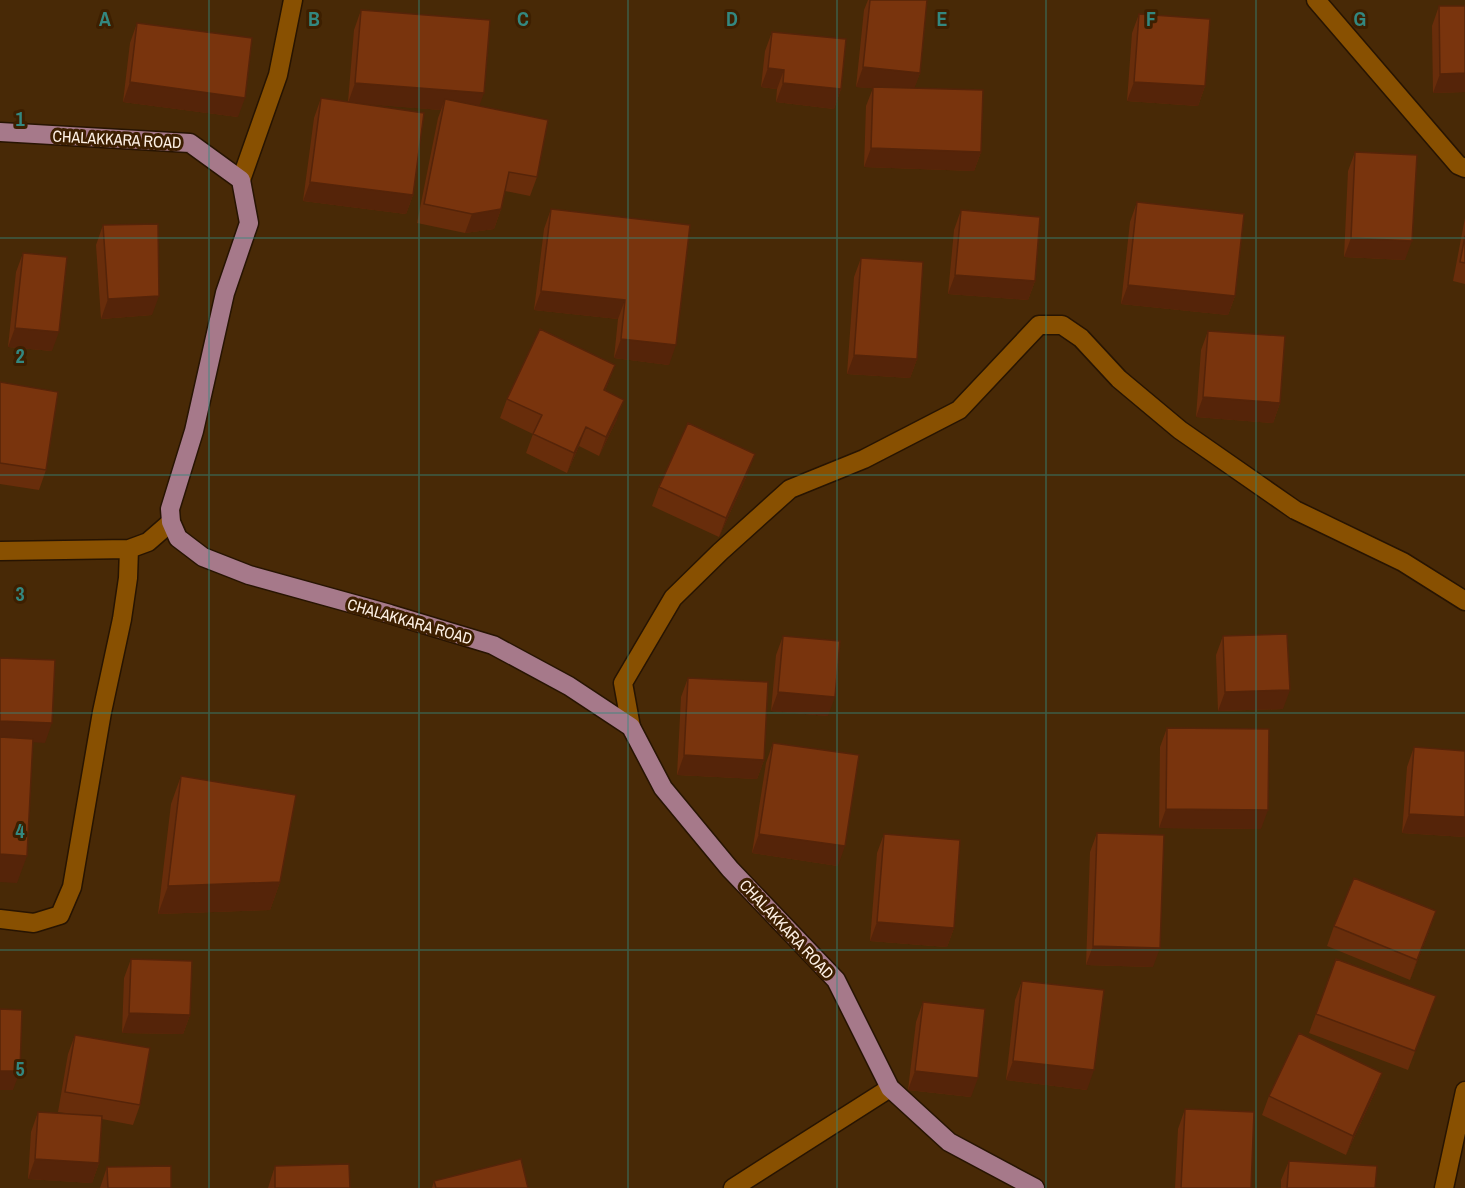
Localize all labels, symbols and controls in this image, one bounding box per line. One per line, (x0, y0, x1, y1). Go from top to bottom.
text: A (99, 5, 111, 32)
text: B (308, 5, 320, 32)
text: C (517, 5, 529, 32)
text: D (726, 5, 738, 32)
text: E (937, 5, 948, 32)
text: F (1146, 5, 1156, 32)
text: G (1354, 5, 1366, 32)
text: 1 (15, 105, 25, 132)
street label: CHALAKKARA ROAD (52, 125, 182, 153)
text: 2 (15, 342, 25, 369)
text: 3 (15, 580, 25, 607)
street label: CHALAKKARA ROAD (345, 593, 475, 649)
text: 4 (15, 817, 25, 844)
street label: CHALAKKARA ROAD (735, 874, 839, 984)
text: 5 (15, 1055, 25, 1082)

